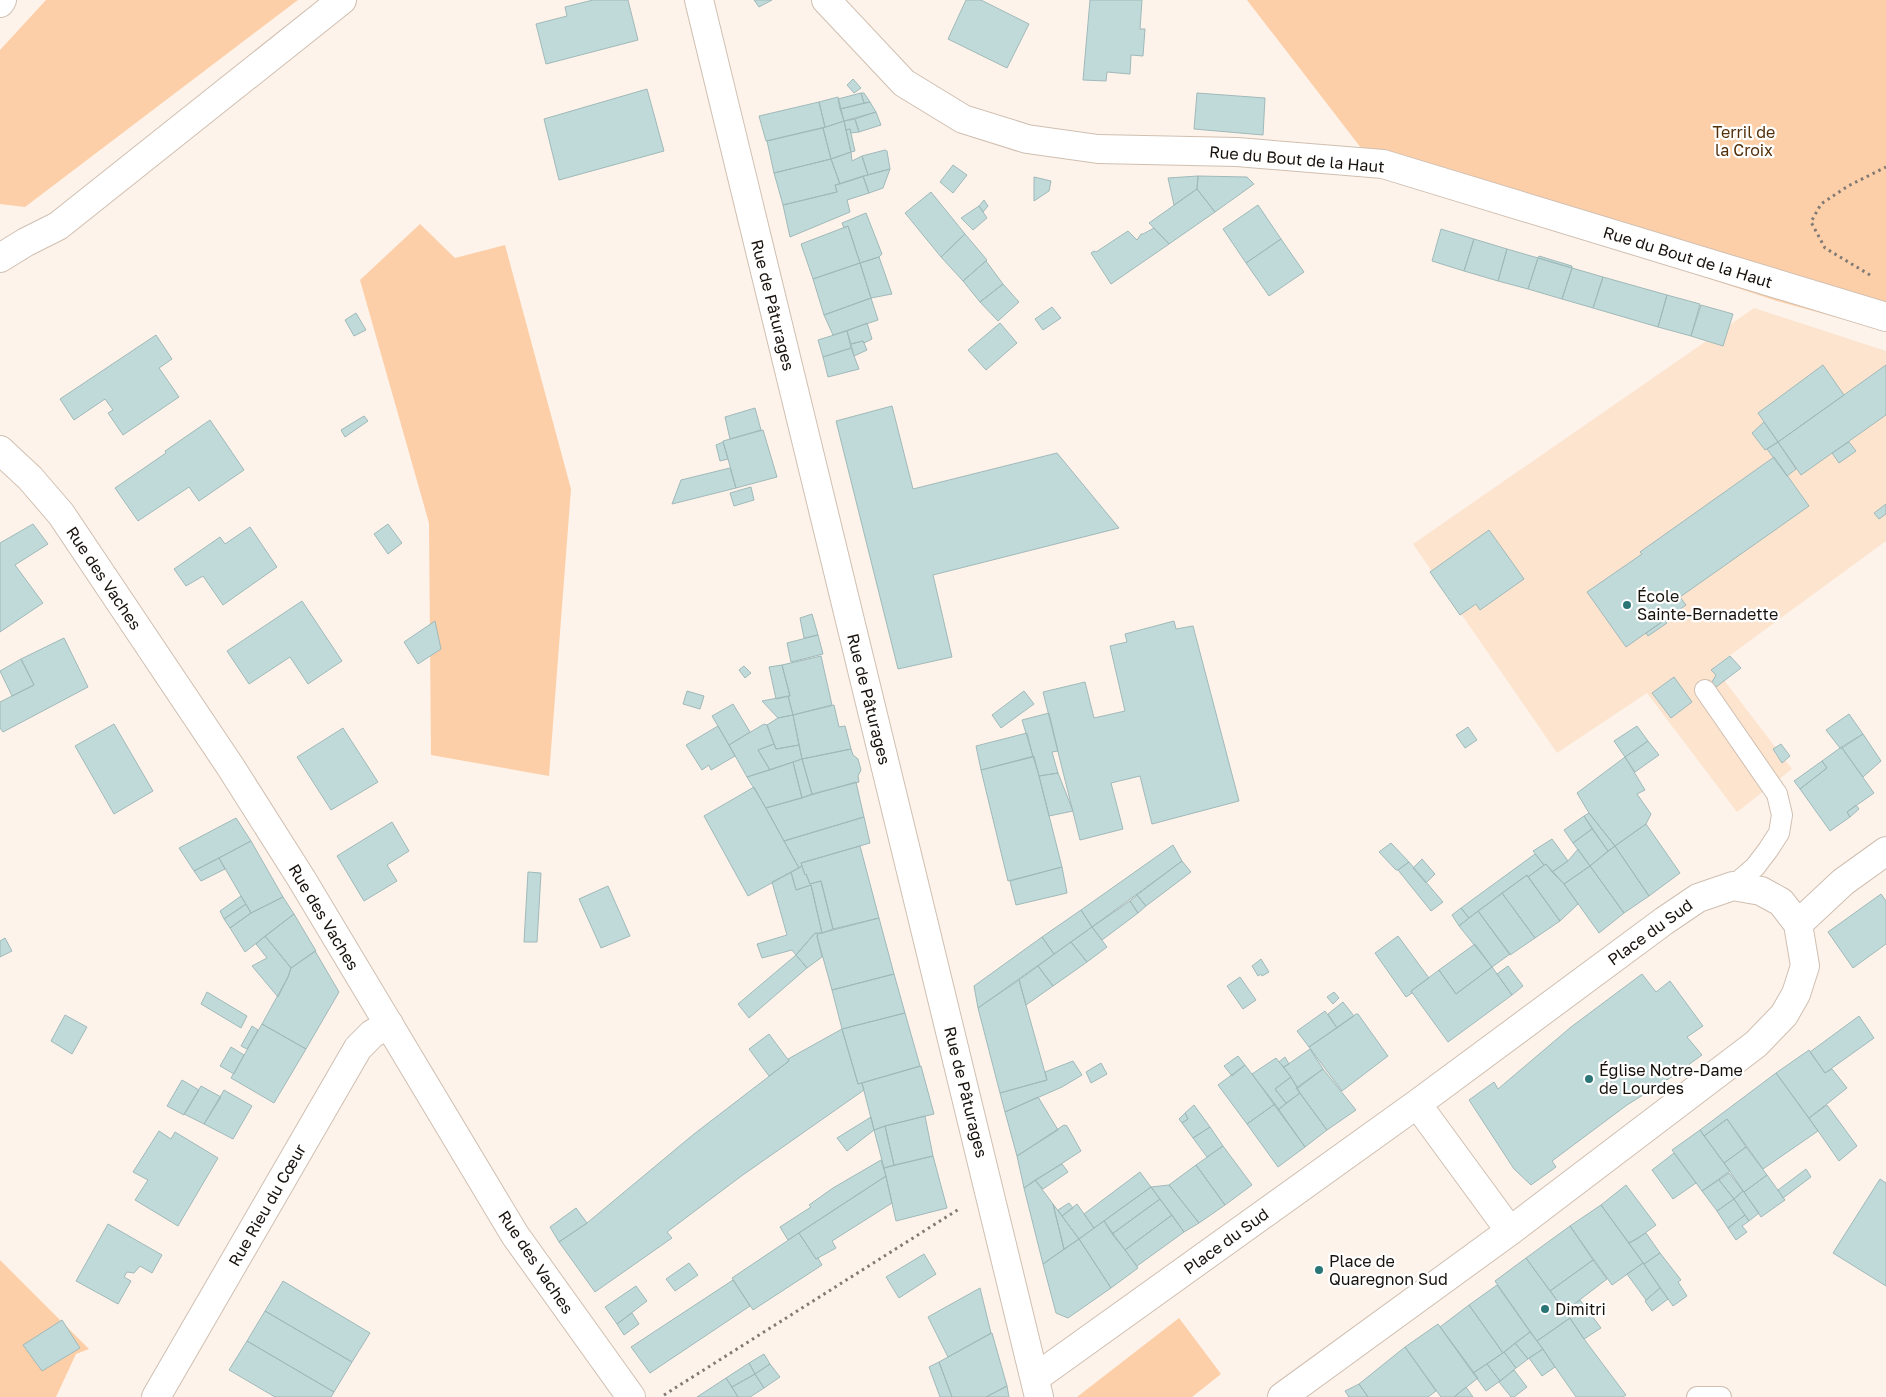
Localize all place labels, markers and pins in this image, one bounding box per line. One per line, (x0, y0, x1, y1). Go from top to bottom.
place label: École Sainte-Bernadette (1637, 586, 1778, 624)
marker: École Sainte-Bernadette (1621, 599, 1633, 611)
place label: Église Notre-Dame de Lourdes (1599, 1060, 1743, 1098)
marker: Église Notre-Dame de Lourdes (1583, 1073, 1595, 1085)
place label: Place de Quaregnon Sud (1329, 1251, 1448, 1289)
marker: Place de Quaregnon Sud (1313, 1264, 1325, 1276)
place label: Dimitri (1555, 1299, 1606, 1319)
marker: Dimitri (1539, 1303, 1551, 1315)

